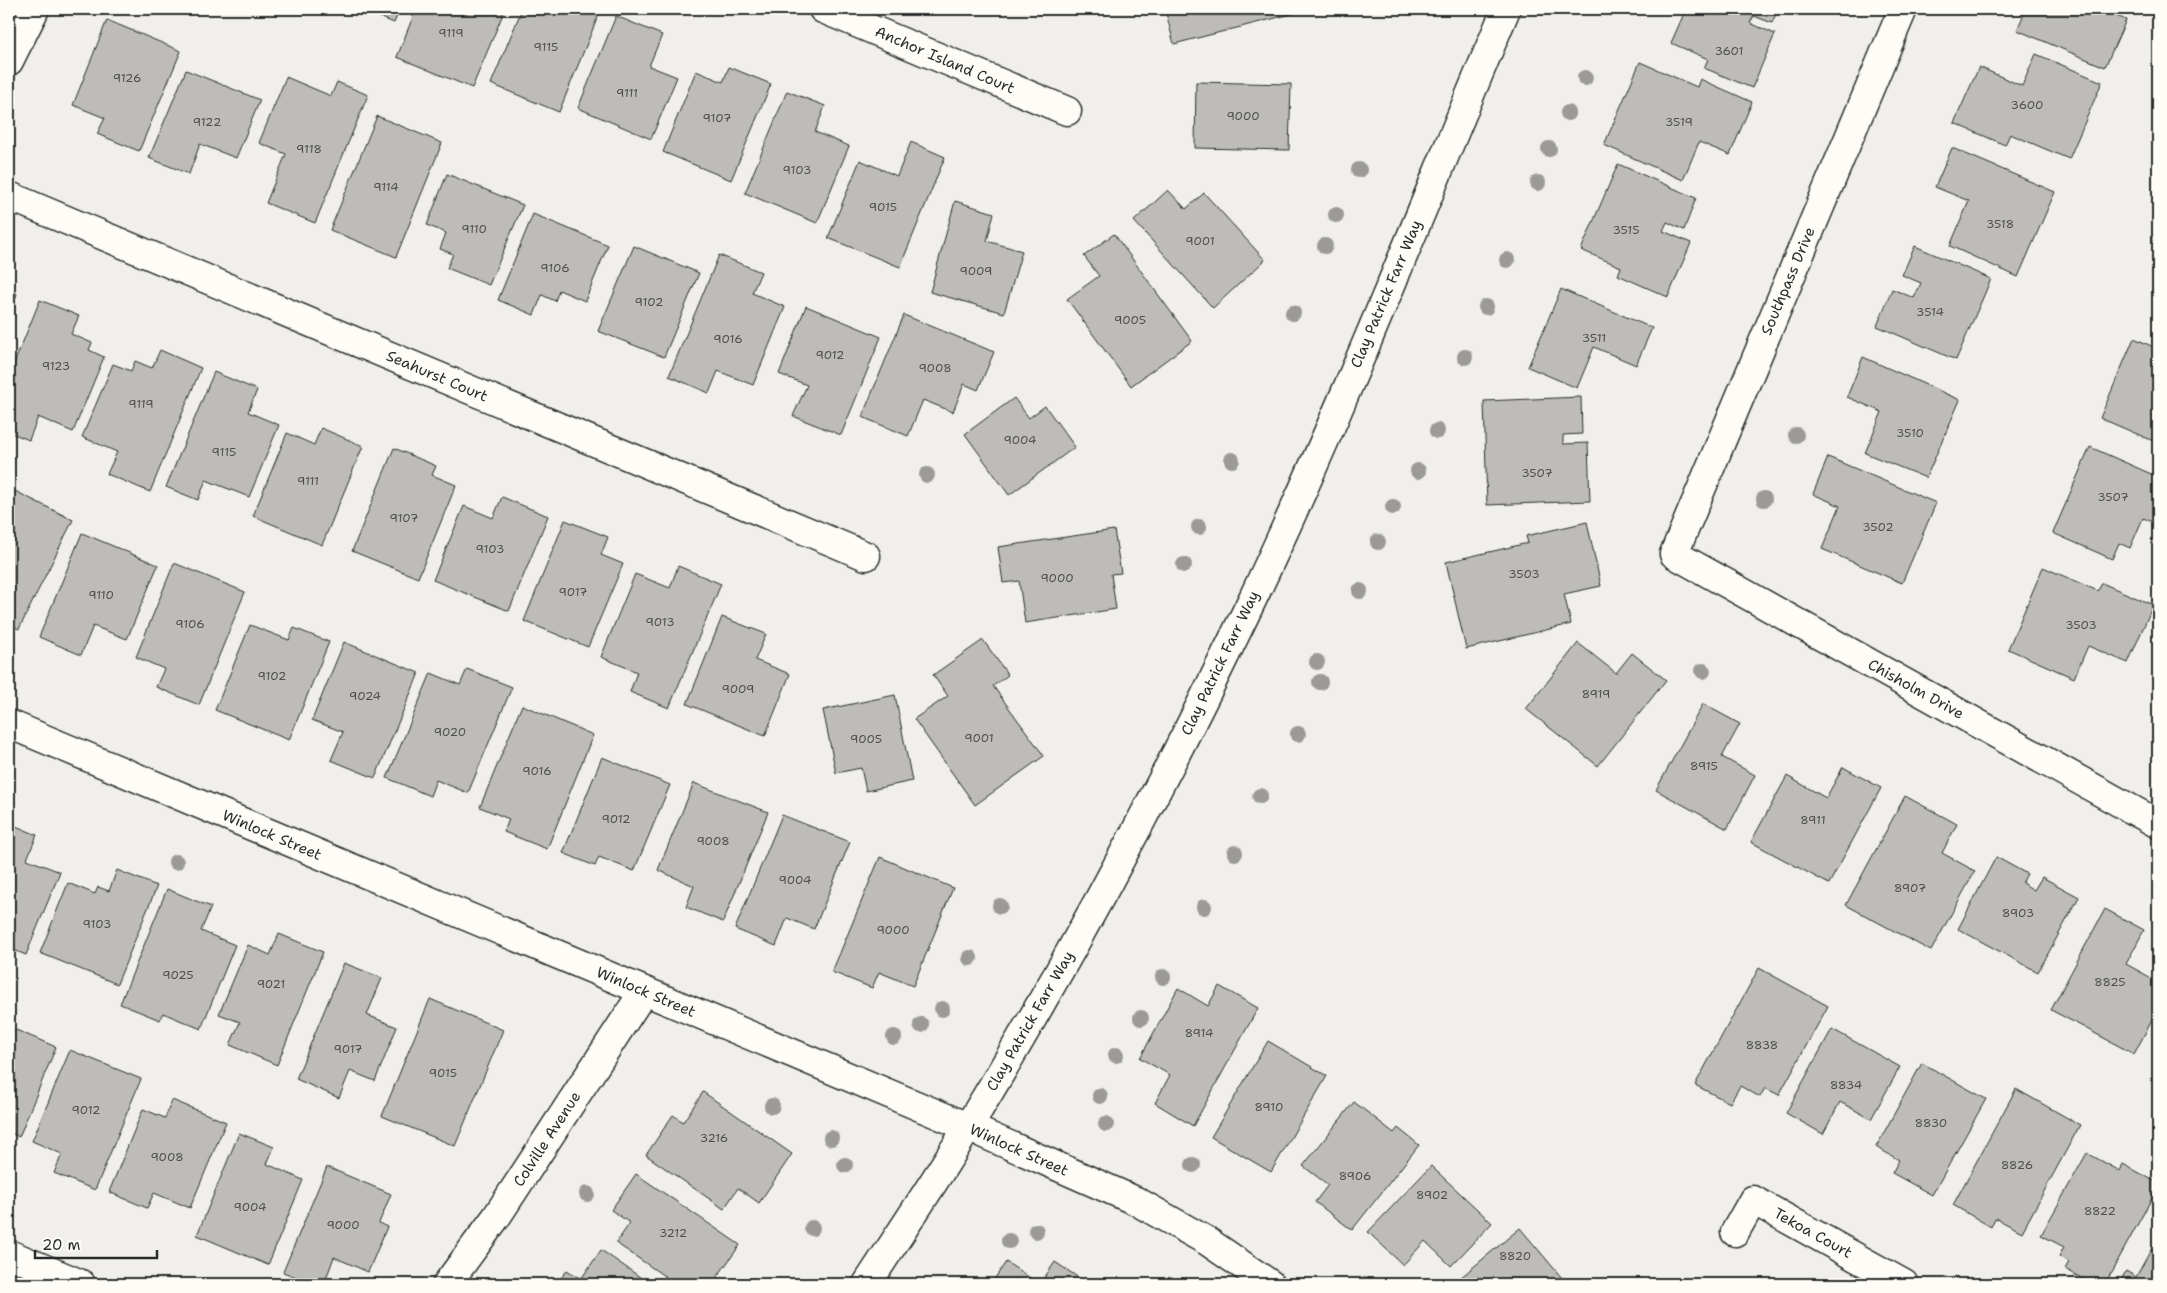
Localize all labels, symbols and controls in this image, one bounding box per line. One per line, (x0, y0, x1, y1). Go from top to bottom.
street label: Anchor Island Court (872, 22, 1018, 98)
house number: 9119 (438, 25, 464, 41)
house number: 9115 (534, 39, 558, 55)
house number: 3601 (1714, 43, 1744, 59)
house number: 9126 (113, 70, 141, 86)
house number: 9111 (616, 85, 638, 101)
house number: 3600 (2011, 97, 2043, 113)
house number: 9000 (1226, 108, 1260, 124)
house number: 9107 (703, 110, 731, 126)
house number: 9122 (193, 114, 221, 130)
house number: 3519 (1665, 114, 1693, 130)
house number: 9118 (296, 141, 322, 157)
house number: 9103 (783, 162, 811, 178)
house number: 9114 (373, 179, 399, 195)
house number: 9015 (869, 199, 897, 215)
house number: 3518 (1986, 216, 2014, 232)
street label: Clay Patrick Farr Way (1346, 217, 1426, 371)
house number: 9110 (461, 221, 487, 237)
house number: 3515 (1612, 222, 1640, 238)
street label: Southpass Drive (1756, 224, 1820, 338)
house number: 9001 (1185, 233, 1215, 249)
house number: 9106 (540, 260, 570, 276)
house number: 9009 (960, 263, 993, 279)
house number: 9102 (635, 294, 663, 310)
house number: 3514 (1916, 304, 1944, 320)
house number: 9005 (1114, 312, 1146, 328)
house number: 3511 (1582, 330, 1606, 346)
house number: 9016 (713, 331, 743, 347)
street label: Seahurst Court (383, 346, 491, 406)
house number: 9012 (815, 347, 845, 363)
house number: 9123 (42, 358, 70, 374)
house number: 9008 (918, 360, 952, 376)
house number: 9119 (128, 396, 154, 412)
house number: 3510 (1896, 425, 1924, 441)
house number: 9004 (1004, 432, 1036, 448)
house number: 9115 (212, 444, 236, 460)
house number: 3507 (1521, 465, 1553, 481)
house number: 9111 (297, 473, 319, 489)
house number: 3507 (2097, 489, 2129, 505)
house number: 9107 (390, 510, 418, 526)
house number: 3502 (1862, 519, 1894, 535)
house number: 9103 (476, 541, 504, 557)
house number: 3503 (1508, 566, 1540, 582)
house number: 9000 (1040, 570, 1074, 586)
house number: 9017 (558, 584, 588, 600)
house number: 9110 (88, 587, 114, 603)
street label: Clay Patrick Farr Way (1176, 587, 1264, 739)
house number: 9013 (645, 614, 675, 630)
house number: 9106 (175, 616, 205, 632)
house number: 3503 (2065, 617, 2097, 633)
street label: Chisholm Drive (1864, 654, 1968, 724)
house number: 9102 (258, 668, 286, 684)
house number: 9009 (722, 681, 755, 697)
house number: 8919 (1582, 686, 1610, 702)
house number: 9024 (349, 688, 381, 704)
house number: 9020 (434, 724, 466, 740)
house number: 9001 (964, 730, 994, 746)
house number: 9005 (850, 731, 882, 747)
house number: 8915 (1690, 758, 1718, 774)
house number: 9016 (522, 763, 552, 779)
street label: Winlock Street (219, 805, 325, 865)
house number: 9012 (601, 811, 631, 827)
house number: 8911 (1800, 812, 1826, 828)
house number: 9008 (696, 833, 730, 849)
house number: 9004 (779, 872, 811, 888)
house number: 8907 (1894, 880, 1926, 896)
house number: 8903 (2002, 905, 2034, 921)
house number: 9103 (83, 916, 111, 932)
house number: 9000 (876, 922, 910, 938)
street label: Clay Patrick Farr Way (982, 947, 1078, 1095)
street label: Winlock Street (593, 962, 699, 1022)
house number: 9025 (162, 967, 194, 983)
house number: 8825 (2094, 974, 2126, 990)
house number: 9021 (257, 976, 285, 992)
house number: 8914 (1185, 1025, 1213, 1041)
house number: 8838 (1746, 1037, 1778, 1053)
house number: 9017 (333, 1041, 363, 1057)
house number: 9015 (429, 1065, 457, 1081)
house number: 8834 (1830, 1077, 1862, 1093)
street label: Colville Avenue (509, 1088, 585, 1190)
house number: 8910 (1255, 1099, 1283, 1115)
house number: 9012 (71, 1102, 101, 1118)
house number: 8830 (1915, 1115, 1947, 1131)
street label: Winlock Street (967, 1119, 1071, 1181)
house number: 3216 (700, 1130, 728, 1146)
house number: 9008 (150, 1149, 184, 1165)
house number: 8826 (2001, 1157, 2033, 1173)
house number: 8906 (1339, 1168, 1371, 1184)
house number: 8902 (1416, 1187, 1448, 1203)
house number: 9004 (234, 1199, 266, 1215)
street label: Tekoa Court (1770, 1203, 1856, 1263)
house number: 8822 (2084, 1203, 2116, 1219)
house number: 9000 (326, 1217, 360, 1233)
house number: 3212 (659, 1225, 687, 1241)
scale bar (35, 1228, 158, 1260)
text: 20 m (42, 1235, 81, 1255)
house number: 8820 (1499, 1248, 1531, 1264)

